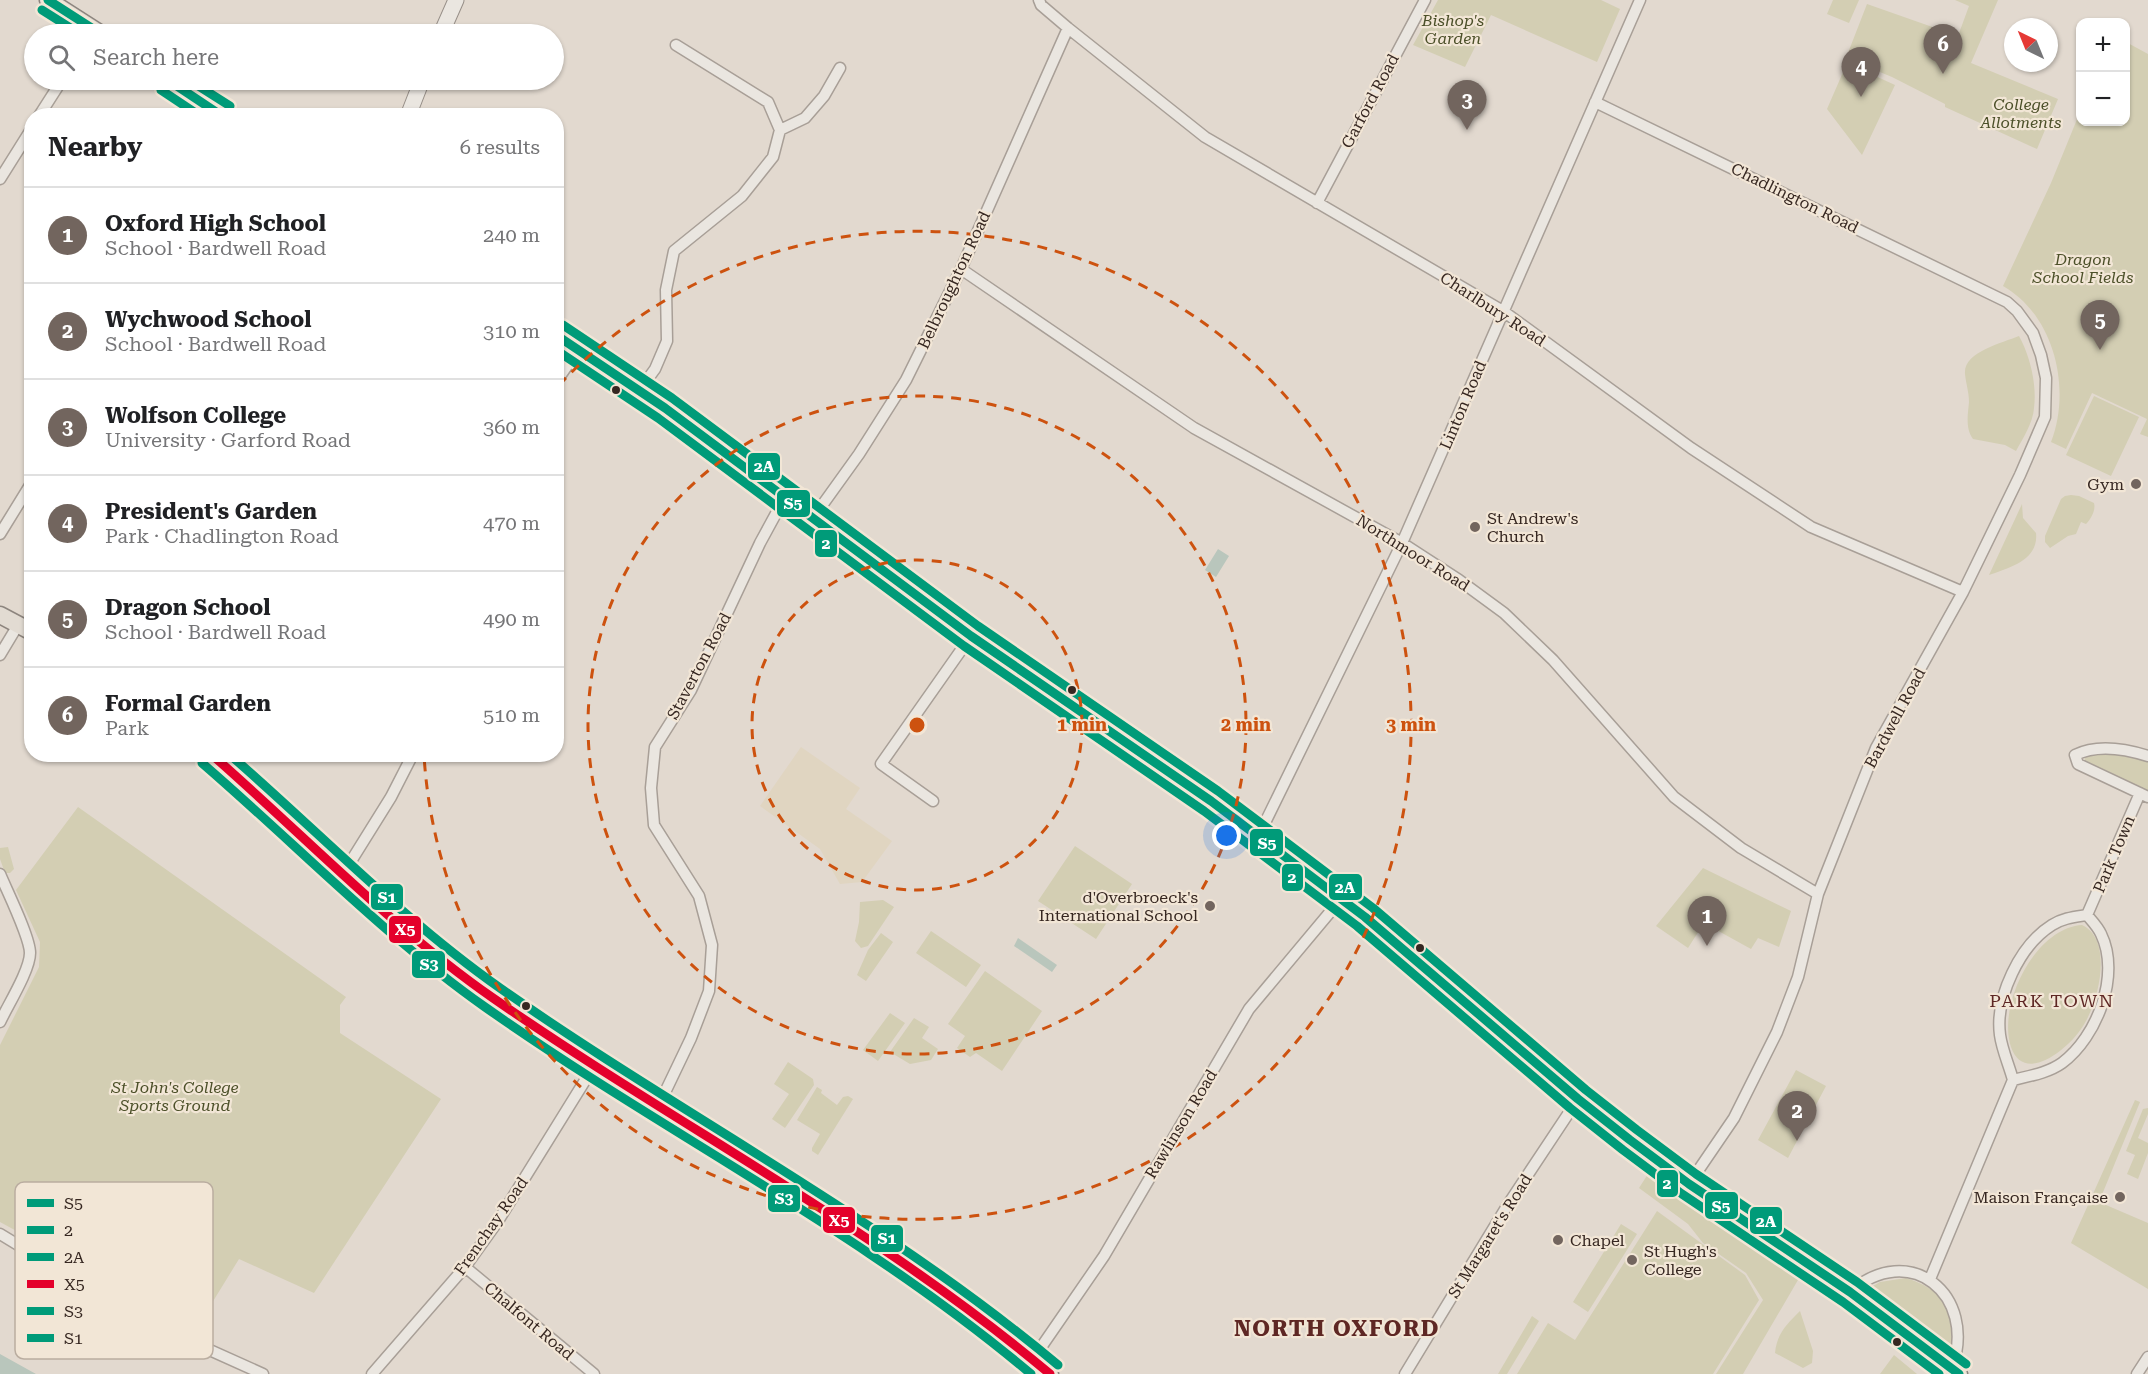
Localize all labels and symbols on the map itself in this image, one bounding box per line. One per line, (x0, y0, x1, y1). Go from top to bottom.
park label: Bishop's Garden (1421, 11, 1484, 48)
north arrow (2004, 18, 2058, 72)
pin: 6 (1924, 25, 1962, 74)
pin: 4 (1842, 48, 1880, 97)
street label: Garford Road (1337, 51, 1403, 151)
pin: 3 (1448, 80, 1486, 130)
park label: College Allotments (1980, 95, 2061, 132)
street label: Chadlington Road (1728, 159, 1862, 237)
street label: Belbroughton Road (914, 208, 994, 352)
park label: Dragon School Fields (2032, 250, 2133, 287)
street label: Charlbury Road (1437, 268, 1549, 350)
pin: 5 (2080, 300, 2120, 350)
street label: Linton Road (1436, 358, 1490, 452)
unlabelled marker (610, 384, 622, 396)
line badge: 2A (747, 452, 781, 481)
text: 2A (754, 457, 775, 476)
place label: Gym (2087, 475, 2124, 494)
marker: Gym (2129, 477, 2143, 491)
line badge: S5 (776, 489, 811, 518)
text: S5 (783, 494, 803, 513)
place label: St Andrew's Church (1487, 509, 1579, 546)
street label: Northmoor Road (1353, 511, 1473, 595)
marker: St Andrew's Church (1468, 520, 1482, 534)
line badge: 2 (814, 529, 838, 558)
text: 2 (822, 534, 831, 553)
street label: Staverton Road (663, 609, 735, 723)
street label: Bardwell Road (1861, 665, 1929, 771)
unlabelled marker (1066, 684, 1078, 696)
text: 1 min (1057, 714, 1107, 735)
text: 2 min (1221, 714, 1271, 735)
text: 3 min (1386, 714, 1436, 735)
centre of rings (907, 715, 927, 735)
street label: Park Town (2089, 813, 2139, 895)
your location (1212, 821, 1241, 850)
line badge: S5 (1249, 828, 1284, 857)
text: S5 (1257, 834, 1277, 853)
line badge: 2 (1281, 863, 1304, 892)
text: 2 (1288, 868, 1297, 887)
line badge: 2A (1328, 873, 1363, 901)
text: 2A (1335, 878, 1356, 897)
line badge: S1 (370, 883, 404, 911)
text: S1 (377, 888, 397, 907)
place label: d'Overbroeck's International School (1039, 888, 1198, 925)
pin: 1 (1688, 896, 1726, 946)
marker: d'Overbroeck's International School (1203, 899, 1217, 913)
line badge: X5 (388, 915, 422, 944)
text: X5 (395, 920, 415, 939)
unlabelled marker (1414, 942, 1426, 954)
line badge: S3 (411, 950, 446, 979)
text: S3 (419, 955, 439, 974)
district label: PARK TOWN (1989, 990, 2115, 1011)
unlabelled marker (520, 1000, 532, 1012)
street label: Rawlinson Road (1141, 1066, 1221, 1182)
park label: St John's College Sports Ground (110, 1078, 239, 1115)
pin: 2 (1778, 1092, 1816, 1141)
line badge: 2 (1656, 1169, 1679, 1198)
street label: St Margaret's Road (1444, 1170, 1536, 1302)
street label: Frenchay Road (450, 1173, 532, 1279)
text: 2 (1663, 1174, 1672, 1193)
legend (15, 1182, 213, 1359)
line badge: S3 (767, 1184, 801, 1213)
place label: Maison Française (1973, 1188, 2108, 1207)
text: S3 (774, 1189, 794, 1208)
marker: Maison Française (2113, 1190, 2127, 1204)
line badge: S5 (1704, 1191, 1739, 1220)
text: S5 (64, 1194, 83, 1213)
text: S5 (1711, 1197, 1731, 1216)
line badge: X5 (822, 1206, 856, 1234)
line badge: 2A (1749, 1206, 1783, 1235)
text: X5 (829, 1211, 849, 1230)
text: 2A (1756, 1212, 1777, 1231)
text: 2 (64, 1221, 73, 1240)
line badge: S1 (870, 1224, 904, 1253)
text: S1 (877, 1229, 897, 1248)
place label: Chapel (1570, 1231, 1625, 1250)
marker: Chapel (1551, 1233, 1565, 1247)
place label: St Hugh's College (1644, 1242, 1717, 1279)
text: 2A (64, 1248, 85, 1267)
marker: St Hugh's College (1625, 1253, 1639, 1267)
text: X5 (64, 1275, 85, 1294)
street label: Chalfont Road (480, 1278, 578, 1364)
text: S3 (64, 1302, 83, 1321)
district label: NORTH OXFORD (1234, 1316, 1440, 1341)
text: S1 (64, 1329, 83, 1348)
unlabelled marker (1891, 1336, 1903, 1348)

